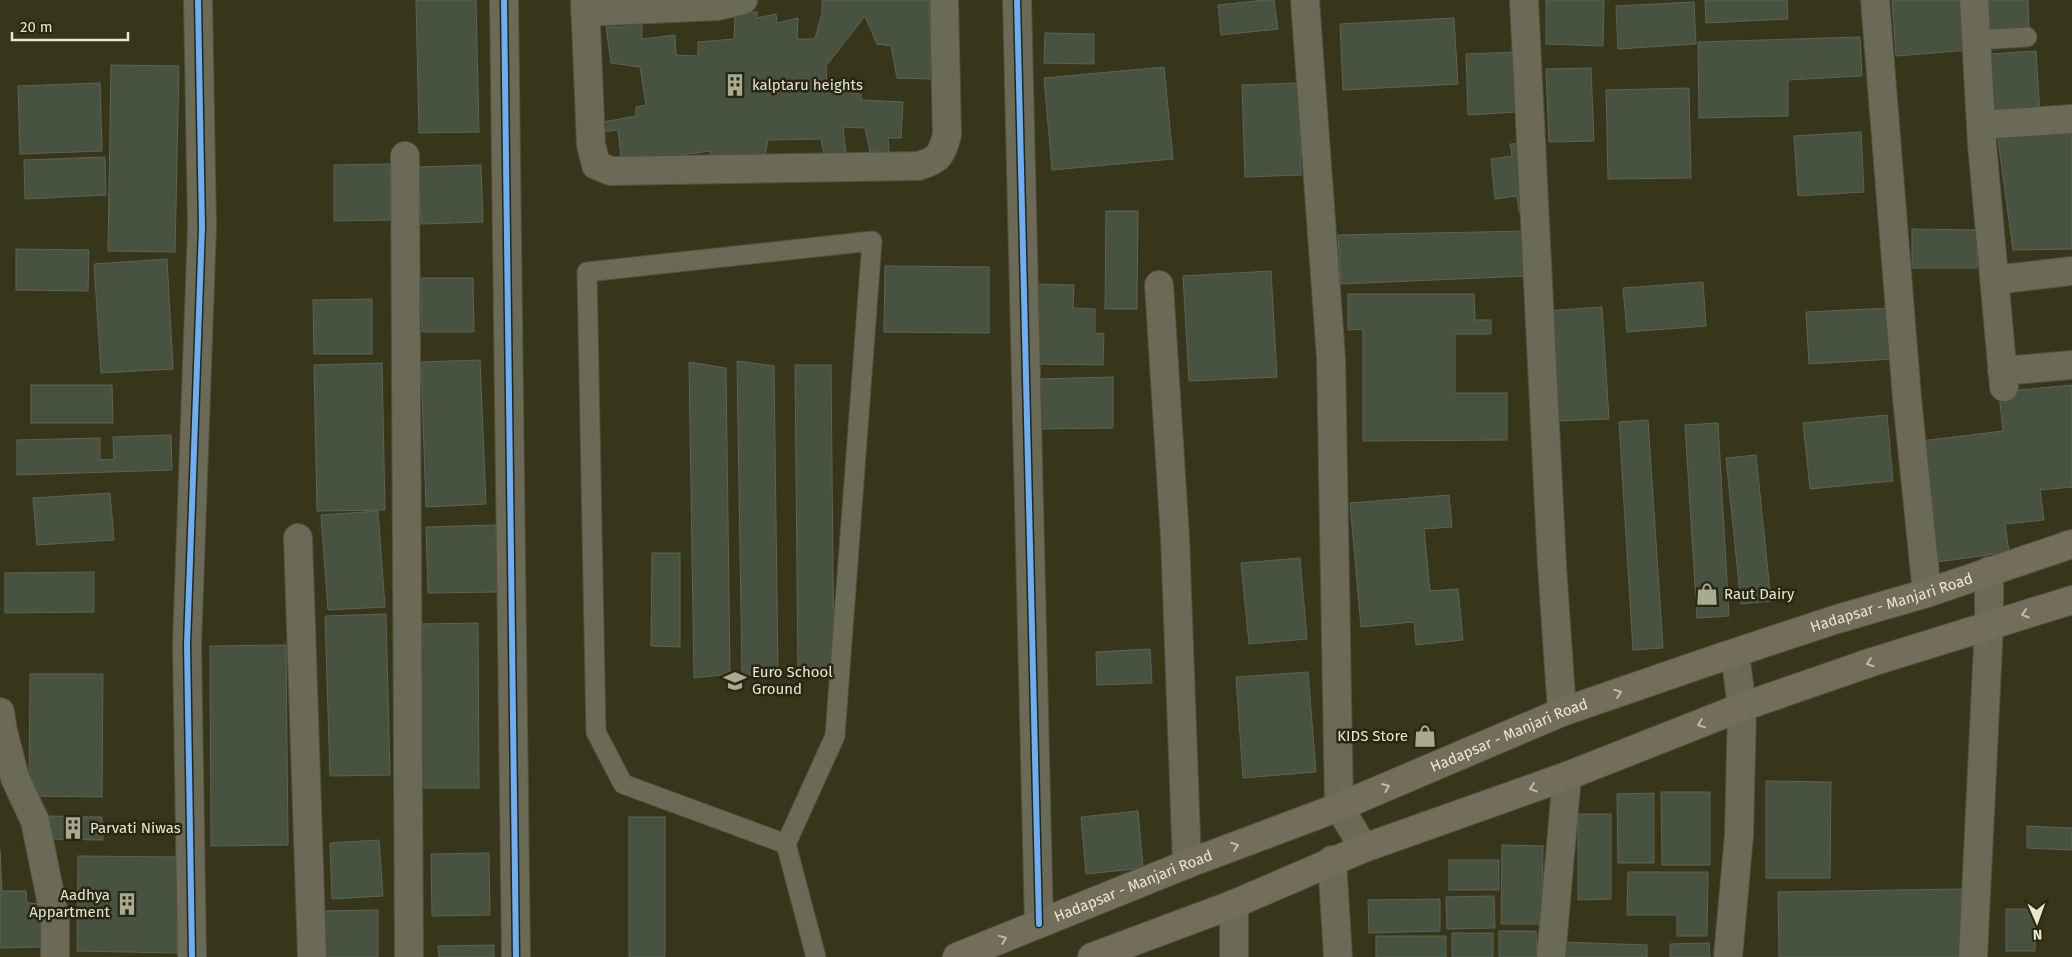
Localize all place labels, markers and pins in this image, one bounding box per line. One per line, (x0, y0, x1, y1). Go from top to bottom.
building icon: kalptaru heights (722, 72, 748, 98)
place label: kalptaru heights (752, 76, 863, 94)
shop icon: Raut Dairy (1694, 581, 1720, 607)
place label: Raut Dairy (1724, 585, 1795, 603)
place label: Euro School Ground (752, 663, 833, 698)
school or university icon: Euro School Ground (722, 668, 748, 694)
shop icon: KIDS Store (1412, 723, 1438, 749)
place label: KIDS Store (1337, 727, 1408, 745)
building icon: Parvati Niwas (60, 815, 86, 841)
place label: Parvati Niwas (90, 819, 181, 837)
place label: Aadhya Appartment (29, 886, 111, 921)
building icon: Aadhya Appartment (114, 891, 140, 917)

